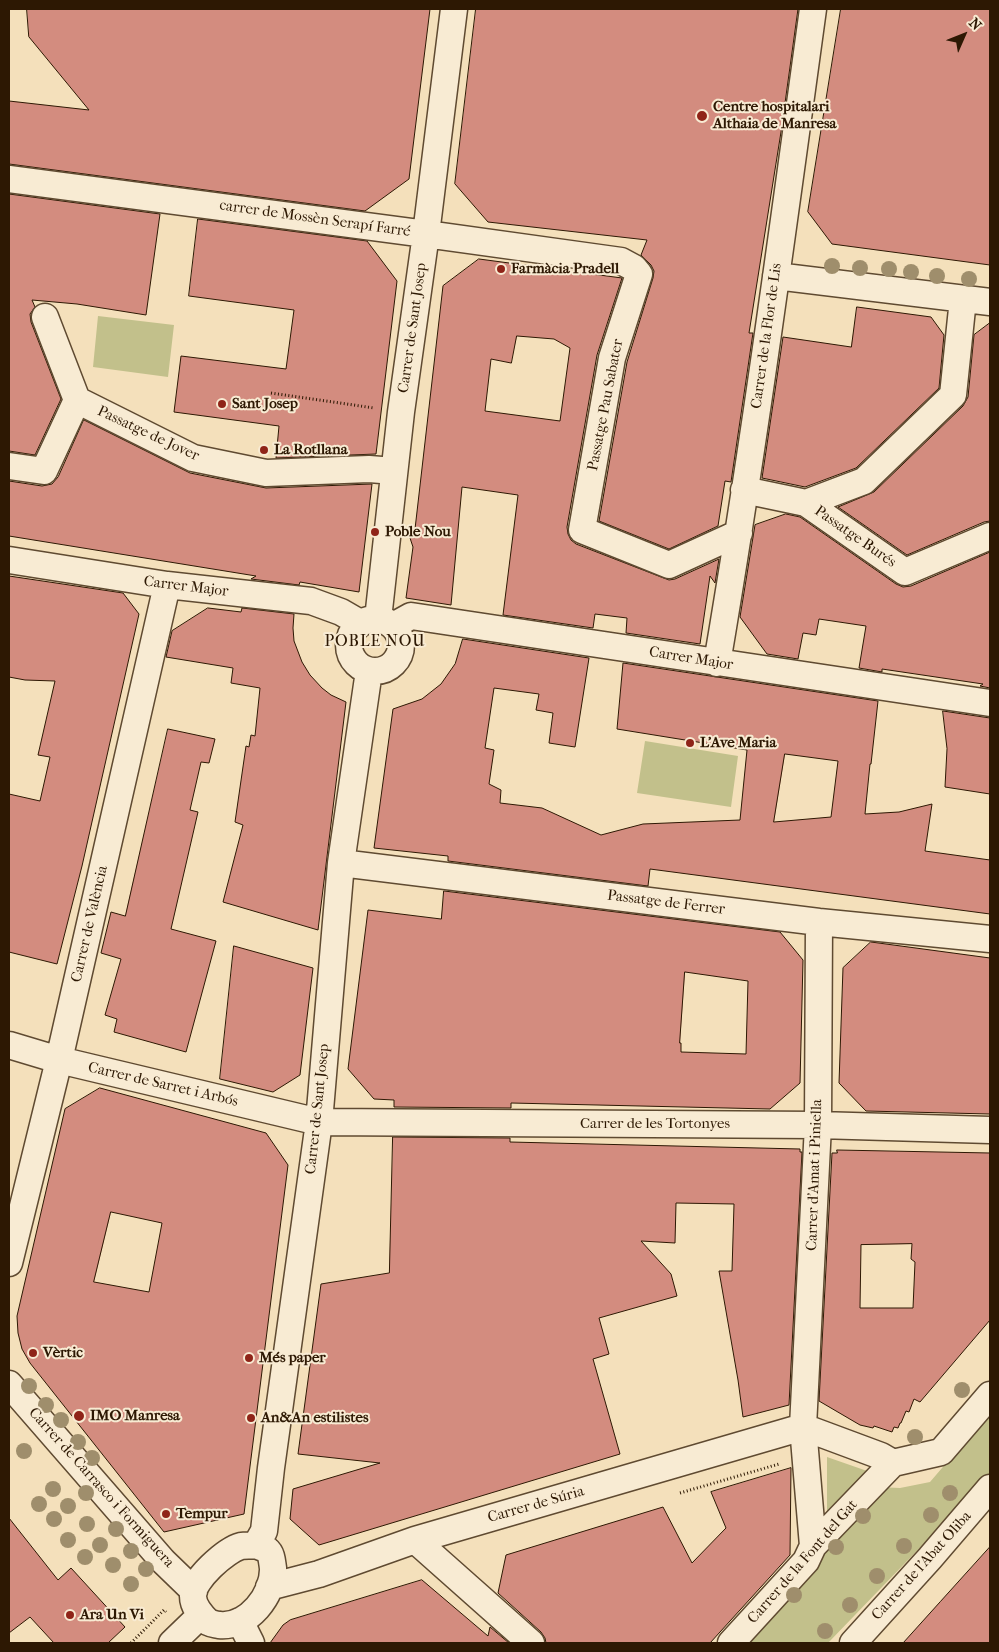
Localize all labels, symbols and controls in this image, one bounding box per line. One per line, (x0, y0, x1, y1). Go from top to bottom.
north arrow (939, 10, 989, 60)
text: N (965, 15, 985, 34)
place label: Centre hospitalari Althaia de Manresa (713, 98, 836, 133)
marker: Centre hospitalari Althaia de Manresa (695, 109, 709, 123)
street label: carrer de Mossèn Serapí Farré (218, 197, 412, 241)
place label: Farmàcia Pradell (511, 260, 619, 278)
street label: Carrer de Sant Josep (395, 262, 431, 394)
street label: Carrer de la Flor de Lis (748, 262, 786, 410)
marker: Farmàcia Pradell (495, 263, 507, 275)
street label: Passatge Pau Sabater (584, 338, 628, 472)
place label: Sant Josep (232, 395, 298, 413)
marker: Sant Josep (216, 398, 228, 410)
street label: Passatge de Jover (94, 403, 202, 465)
place label: La Rotllana (274, 441, 348, 459)
marker: La Rotllana (258, 444, 270, 456)
street label: Passatge Burés (811, 502, 899, 572)
place label: Poble Nou (385, 523, 451, 541)
marker: Poble Nou (369, 526, 381, 538)
street label: Carrer Major (143, 573, 229, 601)
district label: POBLE NOU (323, 632, 427, 652)
street label: Carrer Major (648, 643, 734, 675)
place label: L'Ave Maria (700, 734, 776, 752)
marker: L'Ave Maria (684, 737, 696, 749)
street label: Carrer de València (68, 864, 112, 984)
street label: Passatge de Ferrer (606, 887, 726, 919)
street label: Carrer de Sant Josep (302, 1043, 334, 1175)
street label: Carrer de Sarret i Arbós (86, 1059, 240, 1111)
street label: Carrer d'Amat i Piniella (803, 1099, 827, 1251)
street label: Carrer de les Tortonyes (580, 1115, 730, 1133)
place label: Vèrtic (43, 1344, 83, 1362)
marker: Vèrtic (27, 1347, 39, 1359)
place label: Més paper (259, 1349, 326, 1367)
marker: Més paper (243, 1352, 255, 1364)
street label: Carrer de Carrasco i Formiguera (24, 1404, 178, 1572)
place label: IMO Manresa (90, 1407, 180, 1425)
marker: IMO Manresa (72, 1409, 86, 1423)
place label: An&An estilistes (261, 1409, 369, 1427)
marker: An&An estilistes (245, 1412, 257, 1424)
street label: Carrer de Súria (486, 1483, 586, 1527)
street label: Carrer de la Font del Gat (744, 1496, 862, 1628)
place label: Tempur (176, 1505, 228, 1523)
marker: Tempur (160, 1508, 172, 1520)
street label: Carrer de l'Abat Oliba (868, 1508, 976, 1624)
place label: Ara Un Vi (80, 1606, 144, 1624)
marker: Ara Un Vi (64, 1609, 76, 1621)

